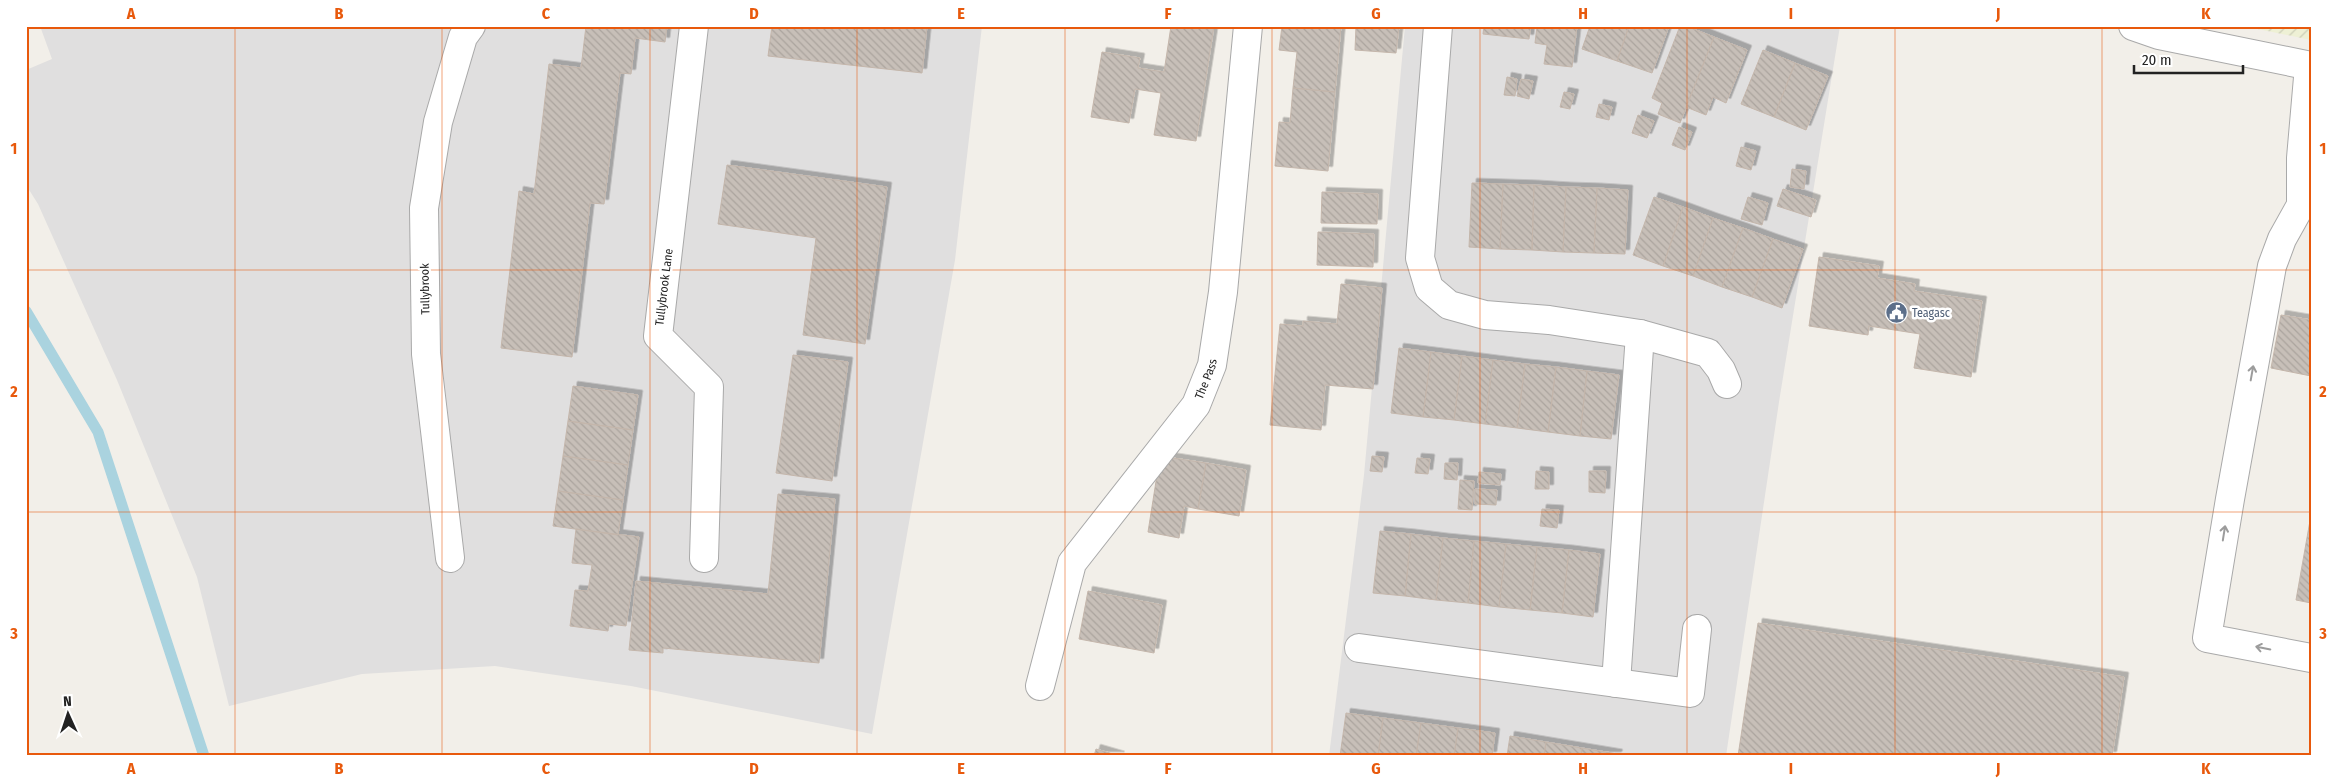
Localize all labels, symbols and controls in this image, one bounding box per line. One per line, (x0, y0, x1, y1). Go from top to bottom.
text: A (126, 4, 136, 23)
text: B (335, 4, 344, 23)
text: C (542, 4, 551, 23)
text: D (749, 4, 759, 23)
text: E (957, 4, 965, 23)
text: F (1164, 4, 1172, 23)
text: G (1371, 4, 1381, 23)
text: H (1578, 4, 1588, 23)
text: I (1789, 4, 1793, 23)
text: J (1995, 4, 2000, 23)
text: K (2201, 4, 2211, 23)
scale bar (2134, 42, 2243, 74)
text: 20 m (2142, 51, 2172, 69)
text: 1 (11, 139, 17, 158)
text: 1 (2320, 139, 2326, 158)
street label: Tullybrook Lane (652, 248, 676, 326)
street label: Tullybrook (418, 263, 432, 315)
public building icon: Teagasc (1884, 301, 1908, 325)
place label: Teagasc (1912, 306, 1950, 320)
street label: The Pass (1192, 358, 1220, 401)
one-way arrow (2247, 365, 2257, 381)
text: 2 (9, 382, 18, 401)
text: 2 (2318, 382, 2327, 401)
one-way arrow (2219, 525, 2229, 541)
text: 3 (9, 624, 18, 643)
text: 3 (2318, 624, 2327, 643)
one-way arrow (2255, 643, 2271, 653)
north arrow (42, 690, 92, 740)
text: N (63, 693, 72, 710)
text: A (126, 759, 136, 778)
text: B (335, 759, 344, 778)
text: C (542, 759, 551, 778)
text: D (749, 759, 759, 778)
text: E (957, 759, 965, 778)
text: F (1164, 759, 1172, 778)
text: G (1371, 759, 1381, 778)
text: H (1578, 759, 1588, 778)
text: I (1789, 759, 1793, 778)
text: J (1995, 759, 2000, 778)
text: K (2201, 759, 2211, 778)

